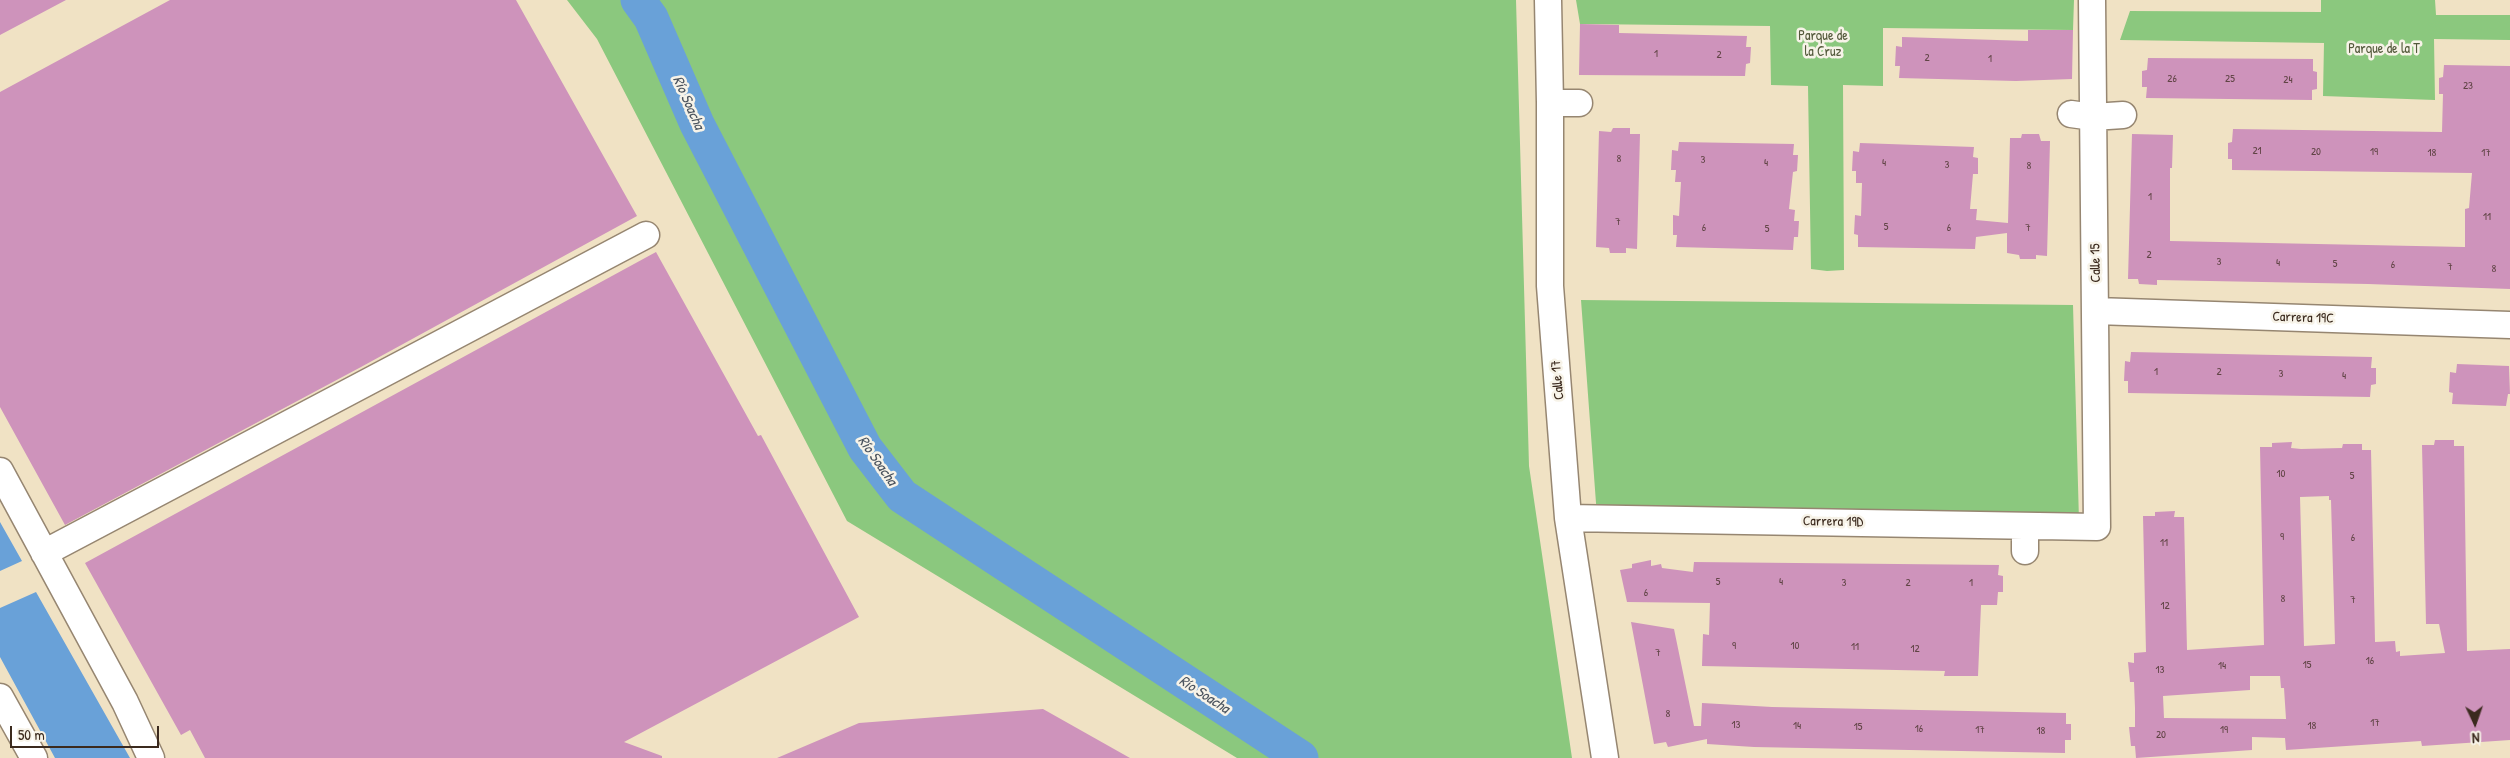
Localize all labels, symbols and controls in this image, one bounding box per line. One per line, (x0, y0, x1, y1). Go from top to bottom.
park label: Parque de la Cruz (1798, 28, 1848, 60)
park label: Parque de la T (2348, 41, 2420, 57)
house number: 1 (1654, 47, 1658, 61)
house number: 2 (1716, 48, 1722, 62)
house number: 2 (1924, 51, 1930, 65)
house number: 1 (1988, 52, 1992, 66)
house number: 26 (2167, 72, 2177, 86)
house number: 25 (2225, 72, 2235, 86)
house number: 24 (2283, 73, 2293, 87)
water label: Río Soacha (668, 74, 708, 132)
house number: 23 (2463, 79, 2473, 93)
house number: 21 (2252, 144, 2262, 158)
house number: 20 (2311, 145, 2321, 159)
house number: 19 (2370, 145, 2378, 159)
house number: 18 (2428, 146, 2436, 160)
house number: 17 (2481, 146, 2491, 160)
house number: 8 (1617, 152, 1621, 166)
house number: 3 (1701, 153, 1705, 167)
house number: 4 (1764, 156, 1768, 170)
house number: 4 (1882, 156, 1886, 170)
house number: 3 (1945, 158, 1949, 172)
house number: 8 (2027, 159, 2031, 173)
house number: 1 (2148, 190, 2152, 204)
house number: 11 (2483, 210, 2491, 224)
house number: 7 (1615, 215, 1621, 229)
house number: 5 (1884, 220, 1888, 234)
house number: 6 (1702, 221, 1706, 235)
house number: 6 (1947, 221, 1951, 235)
house number: 7 (2025, 221, 2031, 235)
house number: 5 (1765, 222, 1769, 236)
street label: Calle 15 (2087, 243, 2105, 283)
house number: 2 (2146, 248, 2152, 262)
house number: 3 (2217, 255, 2221, 269)
house number: 4 (2276, 256, 2280, 270)
house number: 5 (2333, 257, 2337, 271)
house number: 6 (2391, 258, 2395, 272)
house number: 7 (2447, 260, 2453, 274)
house number: 8 (2492, 262, 2496, 276)
street label: Carrera 19C (2272, 309, 2334, 327)
street label: Calle 17 (1548, 359, 1568, 401)
house number: 1 (2154, 365, 2158, 379)
house number: 2 (2216, 365, 2222, 379)
house number: 3 (2279, 367, 2283, 381)
house number: 4 (2342, 369, 2346, 383)
water label: Río Soacha (853, 433, 901, 489)
house number: 10 (2277, 467, 2285, 481)
house number: 5 (2350, 469, 2354, 483)
street label: Carrera 19D (1803, 513, 1863, 531)
house number: 9 (2280, 530, 2284, 544)
house number: 6 (2351, 531, 2355, 545)
house number: 11 (2160, 536, 2168, 550)
house number: 5 (1716, 575, 1720, 589)
house number: 4 (1779, 575, 1783, 589)
house number: 3 (1842, 576, 1846, 590)
house number: 2 (1905, 576, 1911, 590)
house number: 1 (1969, 576, 1973, 590)
house number: 6 (1644, 586, 1648, 600)
house number: 8 (2281, 592, 2285, 606)
house number: 7 (2350, 593, 2356, 607)
house number: 12 (2160, 599, 2170, 613)
house number: 9 (1732, 639, 1736, 653)
house number: 10 (1791, 639, 1799, 653)
house number: 11 (1851, 640, 1859, 654)
house number: 12 (1910, 642, 1920, 656)
house number: 7 (1655, 646, 1661, 660)
house number: 16 (2366, 654, 2374, 668)
house number: 15 (2303, 658, 2311, 672)
house number: 14 (2218, 659, 2226, 673)
house number: 13 (2156, 663, 2164, 677)
water label: Río Soacha (1175, 672, 1233, 718)
north arrow (2450, 698, 2500, 748)
house number: 8 (1666, 707, 1670, 721)
scale bar (12, 716, 161, 748)
house number: 17 (2370, 716, 2380, 730)
house number: 13 (1732, 718, 1740, 732)
house number: 14 (1793, 719, 1801, 733)
house number: 18 (2308, 719, 2316, 733)
house number: 15 (1854, 720, 1862, 734)
house number: 16 (1915, 722, 1923, 736)
house number: 17 (1975, 723, 1985, 737)
house number: 19 (2220, 723, 2228, 737)
text: 50 m (18, 724, 45, 745)
house number: 18 (2037, 724, 2045, 738)
house number: 20 (2156, 728, 2166, 742)
text: N (2472, 729, 2480, 748)

